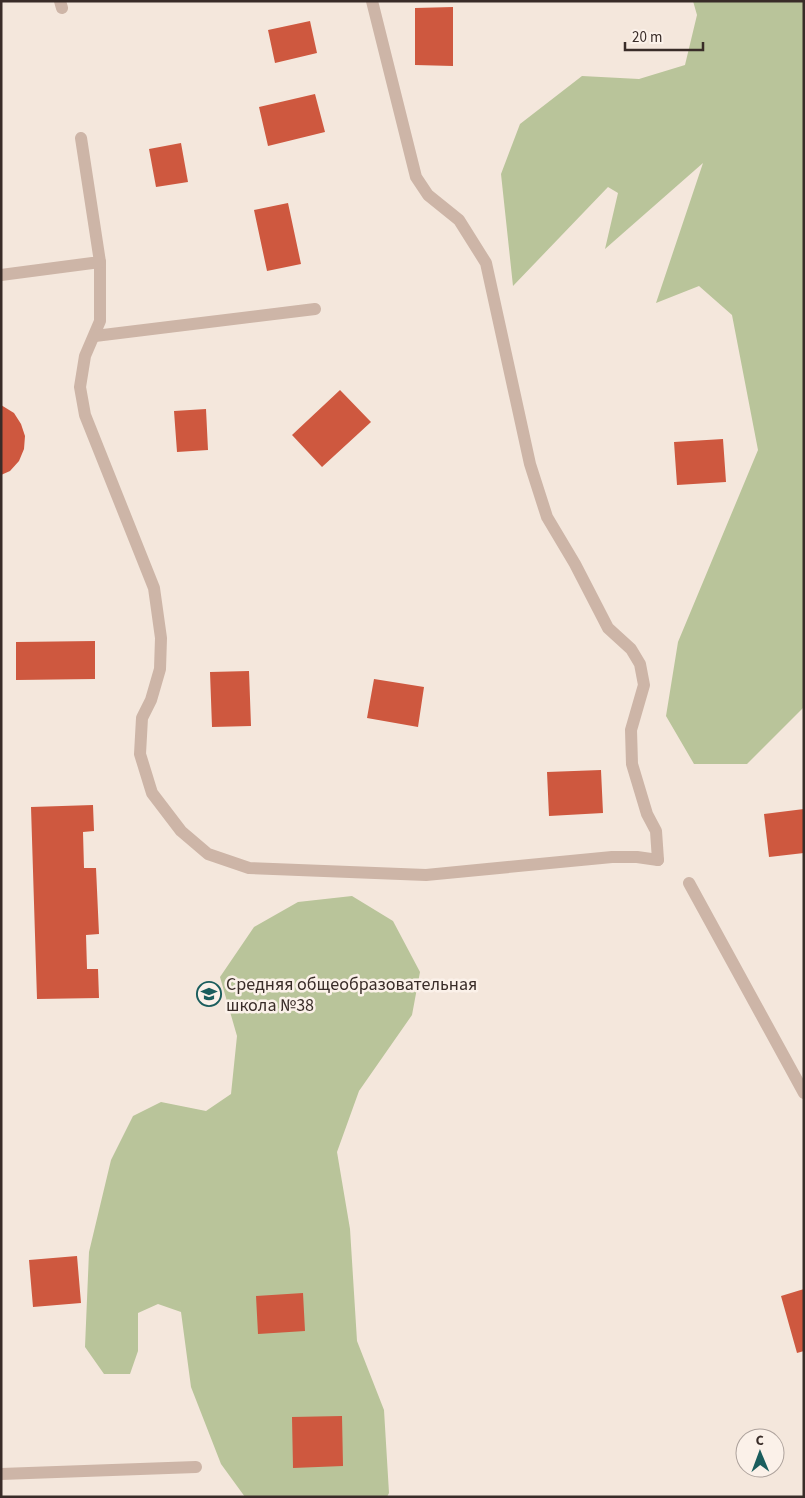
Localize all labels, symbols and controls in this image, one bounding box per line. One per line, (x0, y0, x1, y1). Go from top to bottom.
scale bar (625, 20, 702, 52)
text: 20 m (632, 27, 662, 48)
place label: Средняя общеобразовательная школа №38 (226, 972, 477, 1018)
school or university icon: Средняя общеобразовательная школа №38 (196, 981, 222, 1007)
north arrow (735, 1428, 785, 1478)
text: С (756, 1431, 764, 1451)

